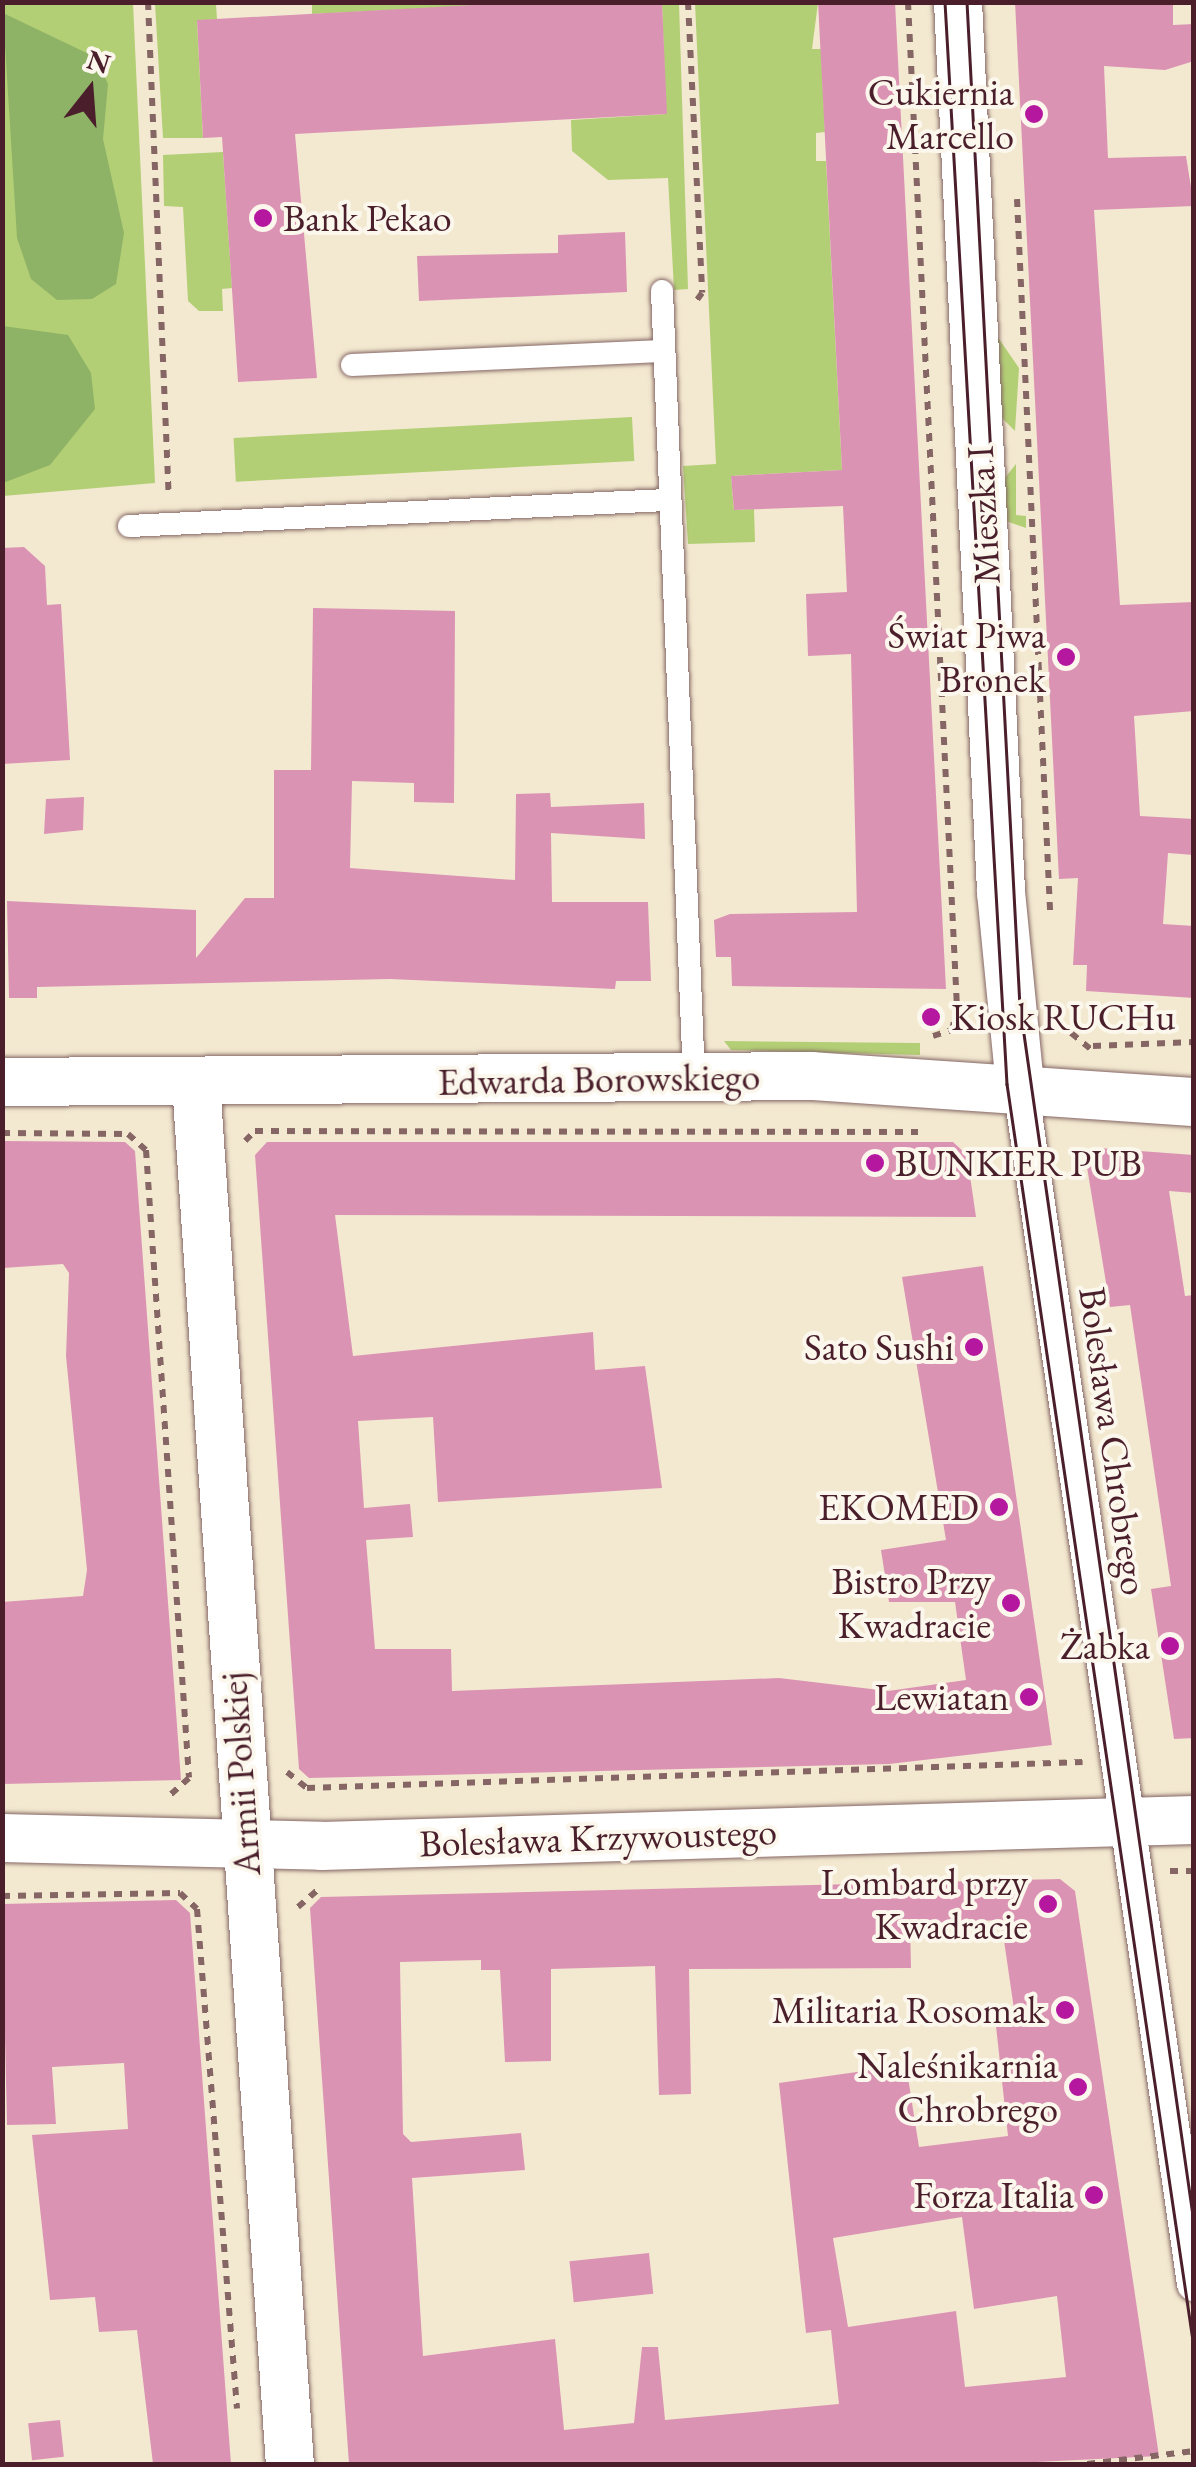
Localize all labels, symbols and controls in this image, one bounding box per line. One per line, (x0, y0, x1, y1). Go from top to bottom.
north arrow (40, 40, 140, 140)
text: N (83, 41, 115, 82)
place label: Cukiernia Marcello (868, 69, 1014, 158)
marker: Cukiernia Marcello (1023, 103, 1045, 125)
place label: Bank Pekao (283, 195, 452, 241)
marker: Bank Pekao (252, 207, 274, 229)
street label: Mieszka I (957, 445, 1009, 585)
place label: Świat Piwa Bronek (887, 612, 1046, 702)
marker: Świat Piwa Bronek (1055, 646, 1077, 668)
place label: Kiosk RUCHu (951, 994, 1176, 1040)
marker: Kiosk RUCHu (920, 1006, 942, 1028)
street label: Edwarda Borowskiego (437, 1053, 761, 1105)
place label: BUNKIER PUB (895, 1140, 1142, 1186)
marker: BUNKIER PUB (864, 1152, 886, 1174)
street label: Bolesława Chrobrego (1070, 1284, 1158, 1598)
place label: Sato Sushi (804, 1324, 954, 1370)
marker: Sato Sushi (963, 1336, 985, 1358)
place label: EKOMED (818, 1484, 979, 1530)
marker: EKOMED (988, 1496, 1010, 1518)
place label: Bistro Przy Kwadracie (831, 1558, 991, 1648)
marker: Bistro Przy Kwadracie (1000, 1592, 1022, 1614)
place label: Żabka (1060, 1623, 1150, 1669)
marker: Żabka (1159, 1635, 1181, 1657)
street label: Armii Polskiej (210, 1671, 270, 1877)
place label: Lewiatan (874, 1674, 1009, 1720)
marker: Lewiatan (1018, 1686, 1040, 1708)
street label: Bolesława Krzywoustego (418, 1808, 778, 1866)
place label: Lombard przy Kwadracie (821, 1859, 1028, 1948)
marker: Lombard przy Kwadracie (1037, 1893, 1059, 1915)
place label: Militaria Rosomak (772, 1987, 1045, 2033)
marker: Militaria Rosomak (1054, 1999, 1076, 2021)
place label: Naleśnikarnia Chrobrego (857, 2042, 1058, 2132)
marker: Naleśnikarnia Chrobrego (1067, 2076, 1089, 2098)
place label: Forza Italia (913, 2172, 1074, 2218)
marker: Forza Italia (1083, 2184, 1105, 2206)

